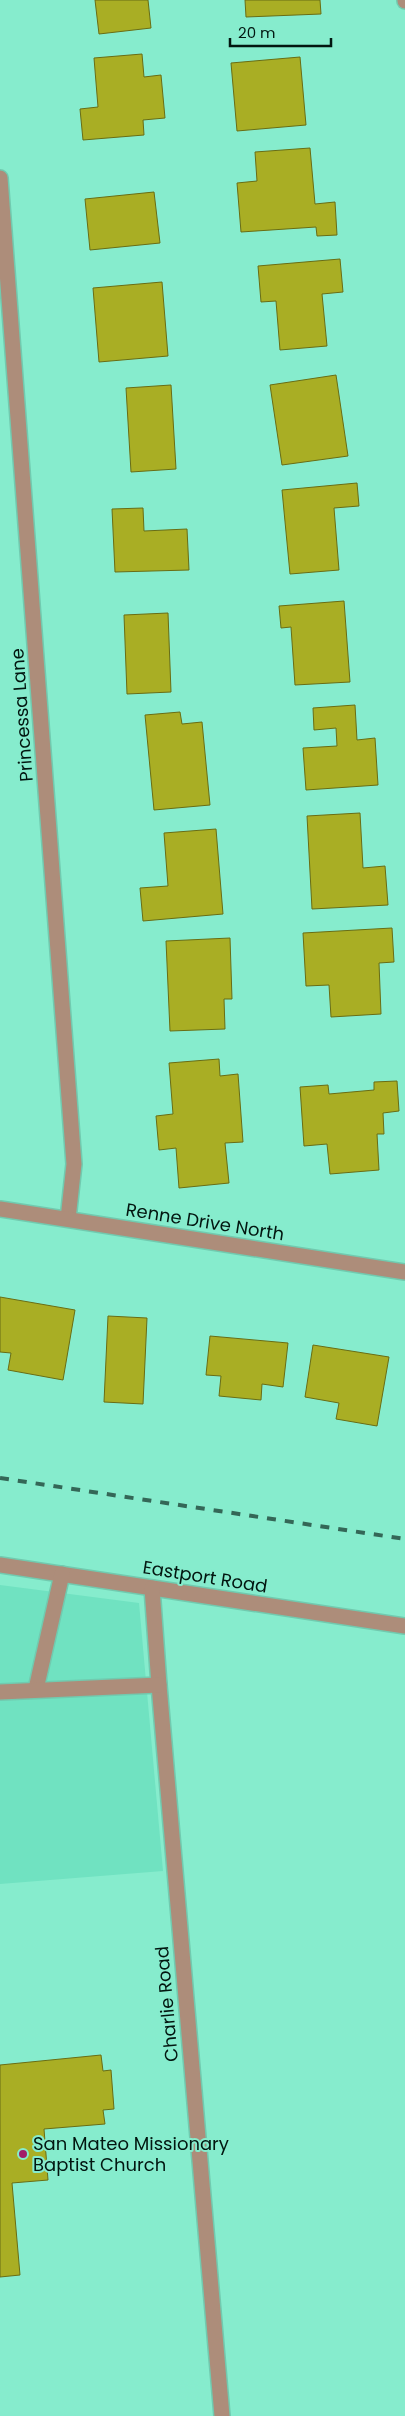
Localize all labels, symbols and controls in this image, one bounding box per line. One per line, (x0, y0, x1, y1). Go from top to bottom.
scale bar (230, 15, 331, 47)
text: 20 m (238, 22, 276, 43)
street label: Princessa Lane (4, 648, 39, 783)
street label: Renne Drive North (124, 1197, 286, 1246)
street label: Eastport Road (141, 1554, 269, 1599)
street label: Charlie Road (149, 1945, 184, 2063)
place label: San Mateo Missionary Baptist Church (33, 2131, 229, 2177)
marker: San Mateo Missionary Baptist Church (17, 2148, 29, 2160)

